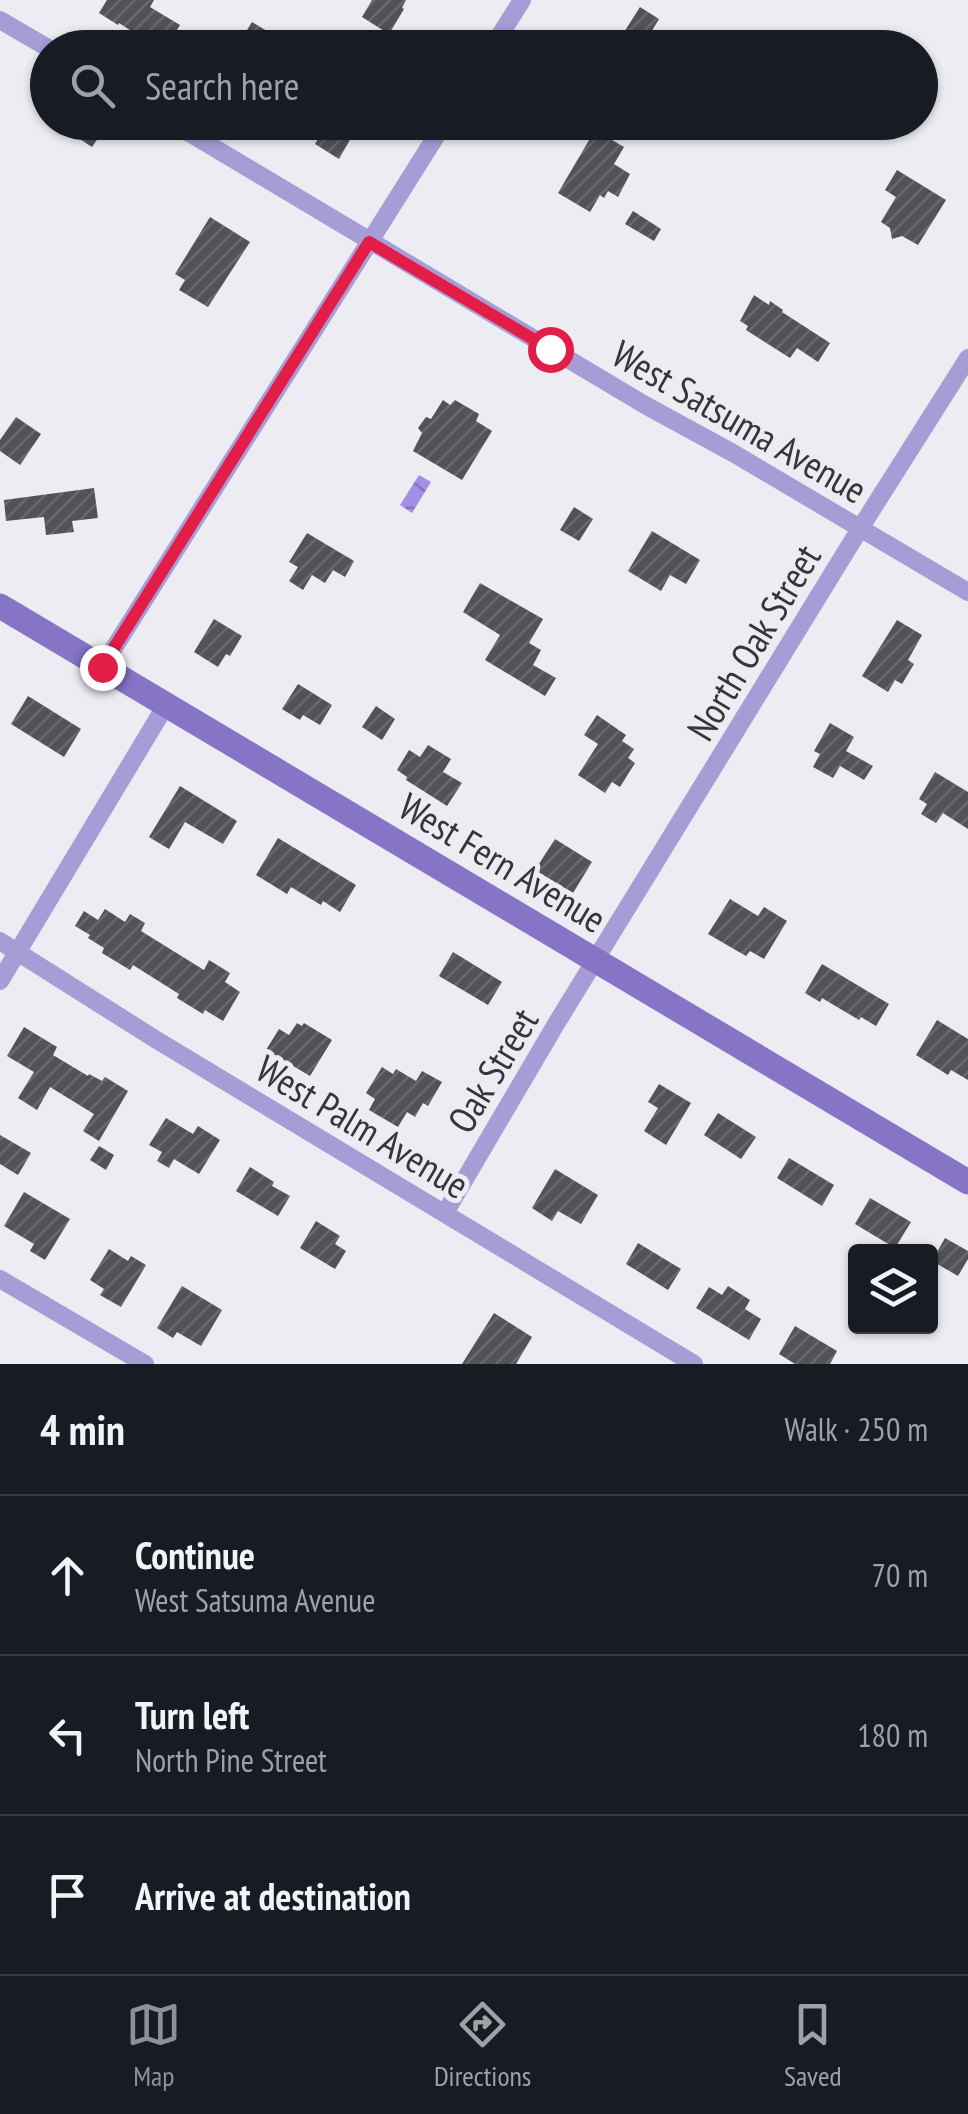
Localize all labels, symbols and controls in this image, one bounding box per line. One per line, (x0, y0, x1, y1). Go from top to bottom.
search box (30, 30, 938, 140)
icon: search (65, 58, 120, 113)
text: Search here (145, 61, 299, 110)
route start (528, 327, 574, 373)
street label: West Satsuma Avenue (604, 328, 876, 514)
street label: North Oak Street (675, 535, 831, 749)
route end (80, 645, 126, 691)
street label: West Fern Avenue (391, 781, 615, 943)
street label: Oak Street (436, 998, 548, 1141)
street label: West Palm Avenue (248, 1043, 478, 1209)
map controls (848, 1244, 938, 1334)
button: layers (848, 1244, 938, 1334)
text: 4 min (40, 1402, 125, 1457)
text: Walk · 250 m (784, 1408, 928, 1450)
text: Continue (135, 1530, 255, 1579)
icon: ahead (40, 1548, 95, 1603)
text: 70 m (872, 1554, 928, 1596)
text: West Satsuma Avenue (135, 1579, 375, 1621)
text: Turn left (135, 1690, 249, 1739)
icon: left (40, 1708, 95, 1763)
text: 180 m (857, 1714, 928, 1756)
text: North Pine Street (135, 1739, 327, 1781)
icon: arrive (40, 1868, 95, 1923)
text: Arrive at destination (135, 1871, 411, 1920)
tab: Map (126, 1997, 181, 2094)
tab: Directions (434, 1997, 531, 2094)
tab: Saved (784, 1997, 842, 2094)

